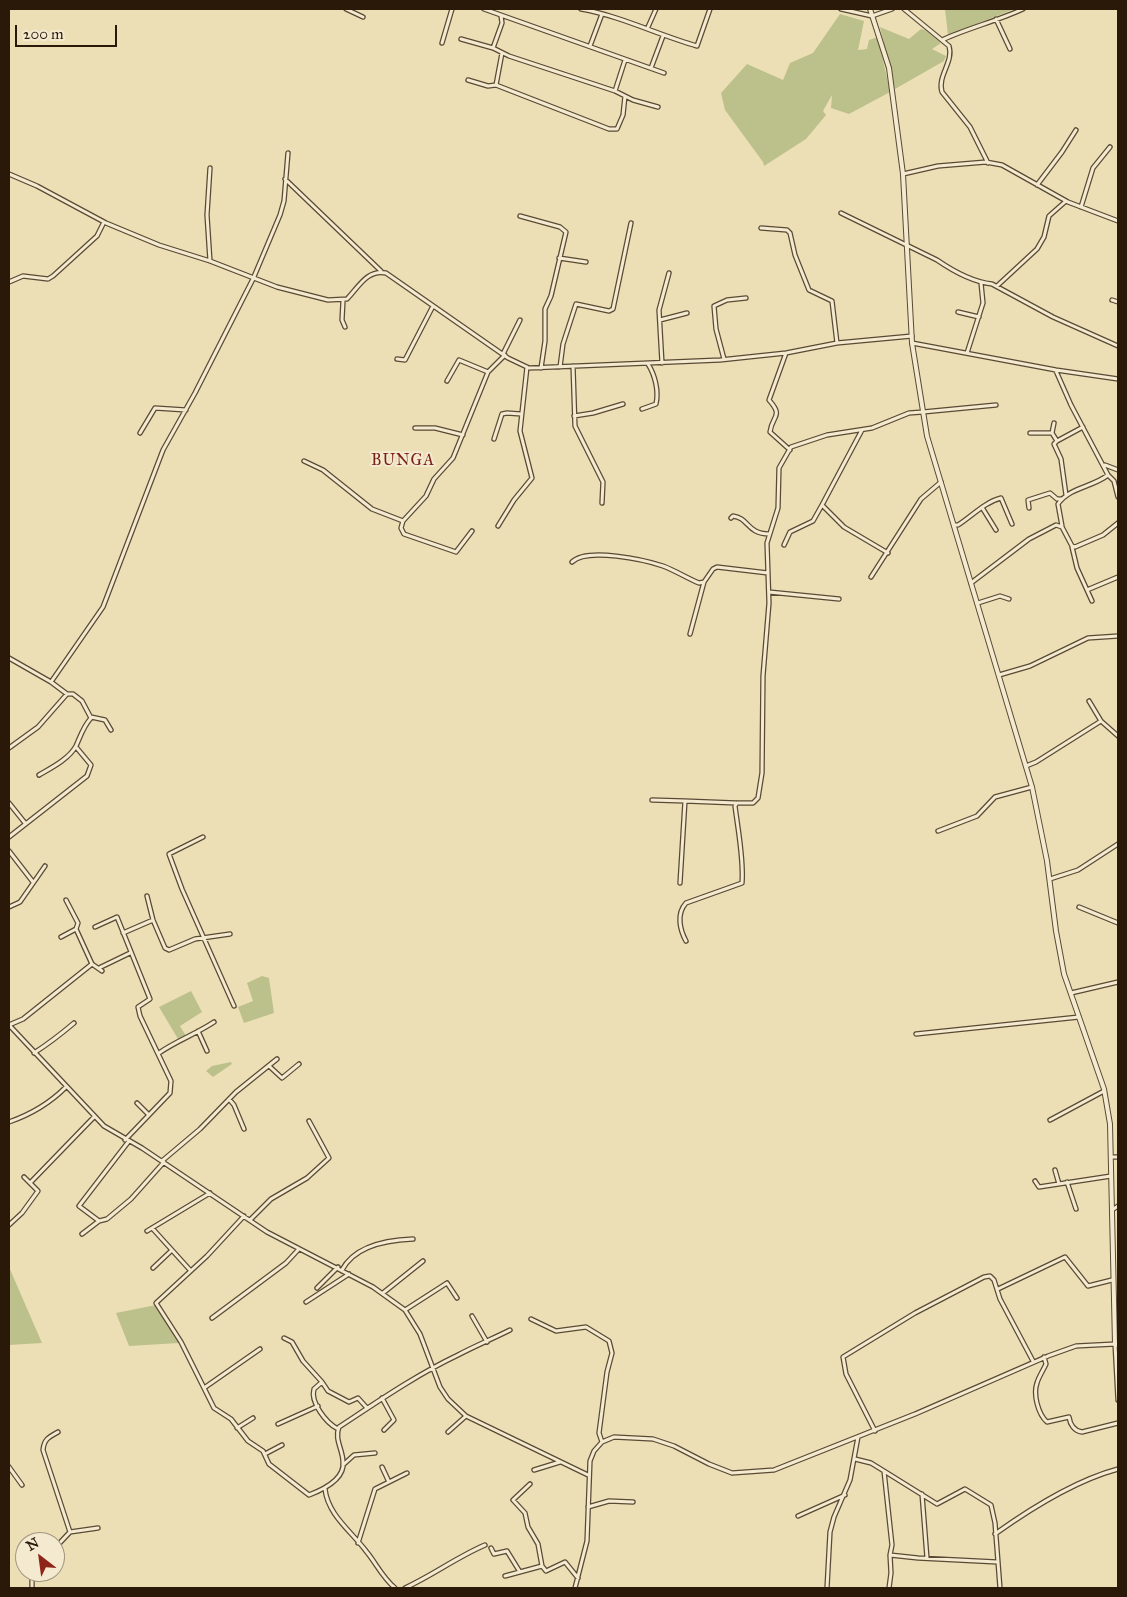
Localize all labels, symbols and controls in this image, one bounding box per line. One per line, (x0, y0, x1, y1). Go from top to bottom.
scale bar (18, 15, 120, 47)
text: 200 m (23, 25, 64, 43)
district label: BUNGA (370, 451, 436, 471)
north arrow (15, 1532, 65, 1582)
text: N (23, 1534, 42, 1555)

